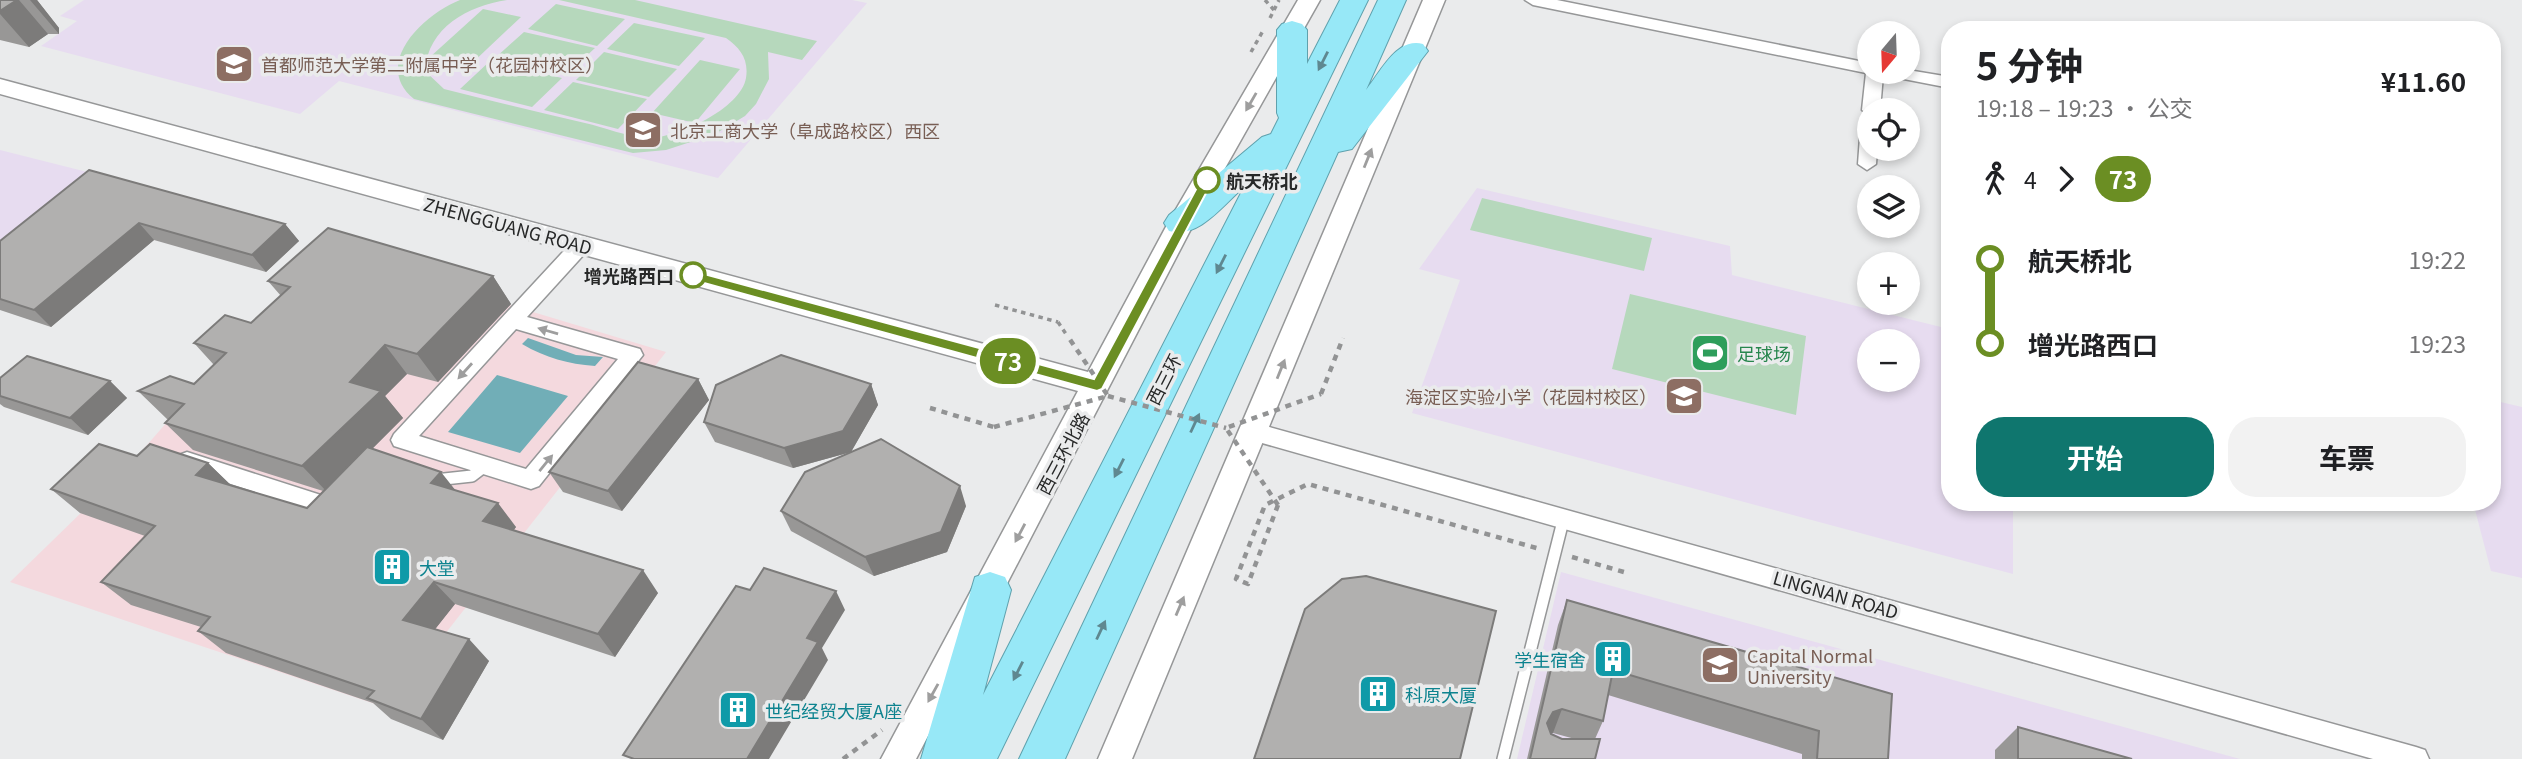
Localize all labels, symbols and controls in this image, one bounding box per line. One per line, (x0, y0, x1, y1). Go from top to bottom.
north arrow (1857, 21, 1920, 84)
map controls (1857, 21, 1920, 392)
text: 5 分钟 (1976, 36, 2083, 91)
school or university icon: 首都师范大学第二附属中学（花园村校区） (213, 43, 255, 85)
place label: 首都师范大学第二附属中学（花园村校区） (261, 51, 603, 77)
one-way arrow (1318, 51, 1329, 71)
text: ¥11.60 (2381, 62, 2466, 99)
text: 19:18 – 19:23 · 公交 (1976, 90, 2193, 124)
one-way arrow (1245, 92, 1257, 112)
button: locate (1857, 98, 1920, 161)
school or university icon: 北京工商大学（阜成路校区）西区 (622, 109, 664, 151)
place label: 北京工商大学（阜成路校区）西区 (670, 117, 940, 143)
one-way arrow (1363, 148, 1374, 169)
icon: walk (1976, 160, 2014, 198)
icon: forward (2047, 160, 2085, 198)
text: 73 (2109, 161, 2137, 196)
text: 4 (2024, 162, 2037, 196)
marker: 航天桥北 (1194, 167, 1220, 193)
place label: 航天桥北 (1226, 167, 1298, 193)
button: layers (1857, 175, 1920, 238)
street label: ZHENGGUANG ROAD (421, 190, 595, 260)
text: 航天桥北 (2028, 241, 2132, 278)
text: 19:22 (2409, 242, 2466, 276)
button: + (1857, 252, 1920, 315)
one-way arrow (1215, 254, 1227, 274)
place label: 增光路西口 (584, 262, 674, 288)
marker: 增光路西口 (680, 262, 706, 288)
one-way arrow (537, 325, 558, 335)
text: 增光路西口 (2028, 325, 2158, 362)
text: 19:23 (2409, 326, 2466, 360)
button: − (1857, 329, 1920, 392)
sports icon: 足球场 (1689, 332, 1731, 374)
line badge: 73 (976, 338, 1040, 384)
place label: 足球场 (1737, 340, 1791, 366)
text: 73 (994, 343, 1022, 378)
street label: 西三环 (1139, 349, 1187, 409)
one-way arrow (1276, 358, 1287, 379)
one-way arrow (457, 362, 473, 379)
school or university icon: 海淀区实验小学（花园村校区） (1663, 375, 1705, 417)
place label: 海淀区实验小学（花园村校区） (1405, 383, 1657, 409)
street label: 西三环北路 (1029, 407, 1095, 499)
one-way arrow (1189, 413, 1201, 433)
button: 开始 (1976, 417, 2214, 497)
button: 车票 (2228, 417, 2466, 497)
one-way arrow (538, 454, 553, 472)
one-way arrow (1114, 458, 1125, 478)
one-way arrow (1014, 523, 1026, 542)
building icon: 大堂 (371, 546, 413, 588)
place label: 大堂 (419, 554, 455, 580)
street label: LINGNAN ROAD (1770, 564, 1902, 624)
one-way arrow (1175, 595, 1186, 616)
one-way arrow (1095, 620, 1107, 640)
building icon: 学生宿舍 (1592, 638, 1634, 680)
place label: Capital Normal University (1747, 642, 1873, 689)
school or university icon: Capital Normal University (1699, 644, 1741, 686)
place label: 学生宿舍 (1514, 646, 1586, 672)
one-way arrow (1012, 661, 1023, 681)
building icon: 科原大厦 (1357, 673, 1399, 715)
place label: 科原大厦 (1405, 681, 1477, 707)
one-way arrow (928, 683, 939, 703)
building icon: 世纪经贸大厦A座 (717, 689, 759, 731)
place label: 世纪经贸大厦A座 (765, 697, 902, 723)

